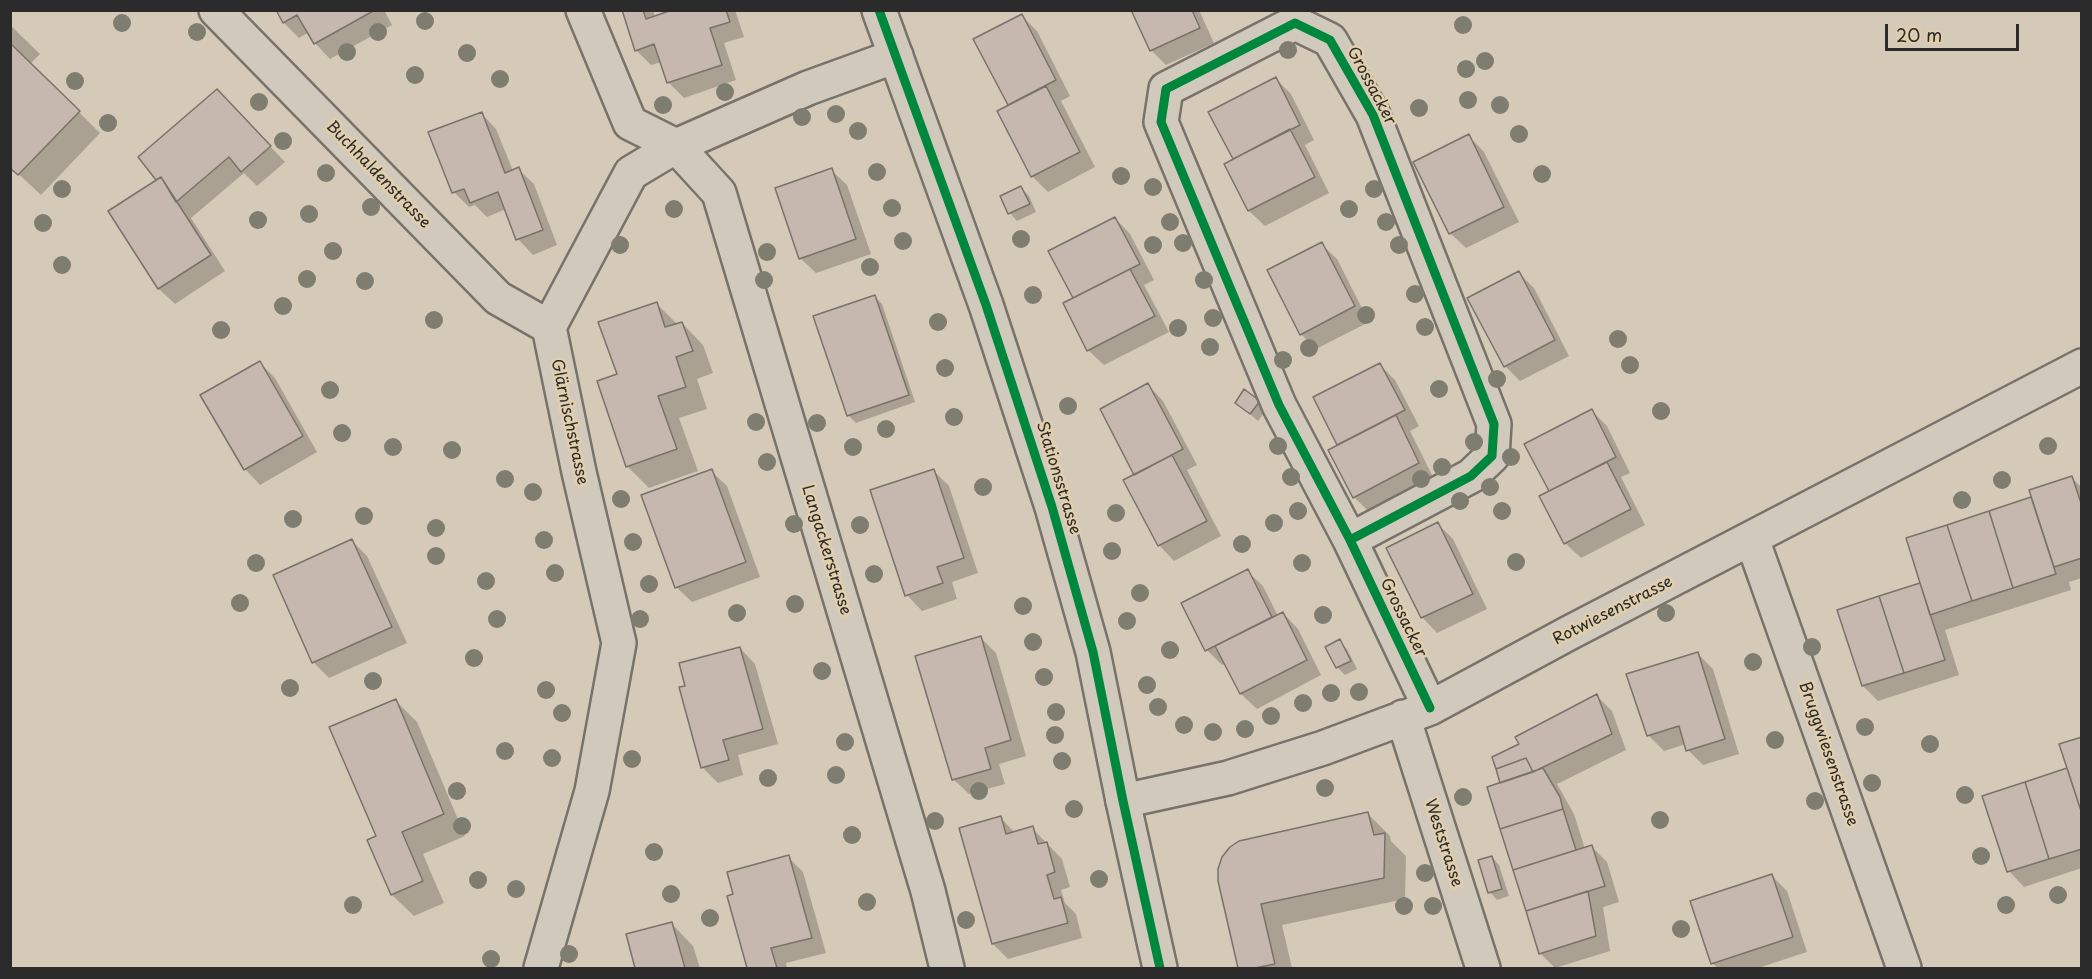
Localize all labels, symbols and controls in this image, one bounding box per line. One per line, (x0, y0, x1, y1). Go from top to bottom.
scale bar (1888, 12, 2022, 50)
text: 20 m (1896, 21, 1942, 48)
street label: Grossacker (1342, 44, 1400, 128)
street label: Buchhaldenstrasse (322, 117, 434, 233)
street label: Glärnischstrasse (546, 357, 592, 487)
street label: Stationsstrasse (1032, 419, 1084, 537)
street label: Langackerstrasse (797, 483, 855, 617)
street label: Rotwiesenstrasse (1550, 573, 1676, 649)
street label: Grossacker (1376, 575, 1430, 661)
street label: Bruggwiesenstrasse (1794, 679, 1862, 829)
street label: Weststrasse (1420, 797, 1466, 889)

